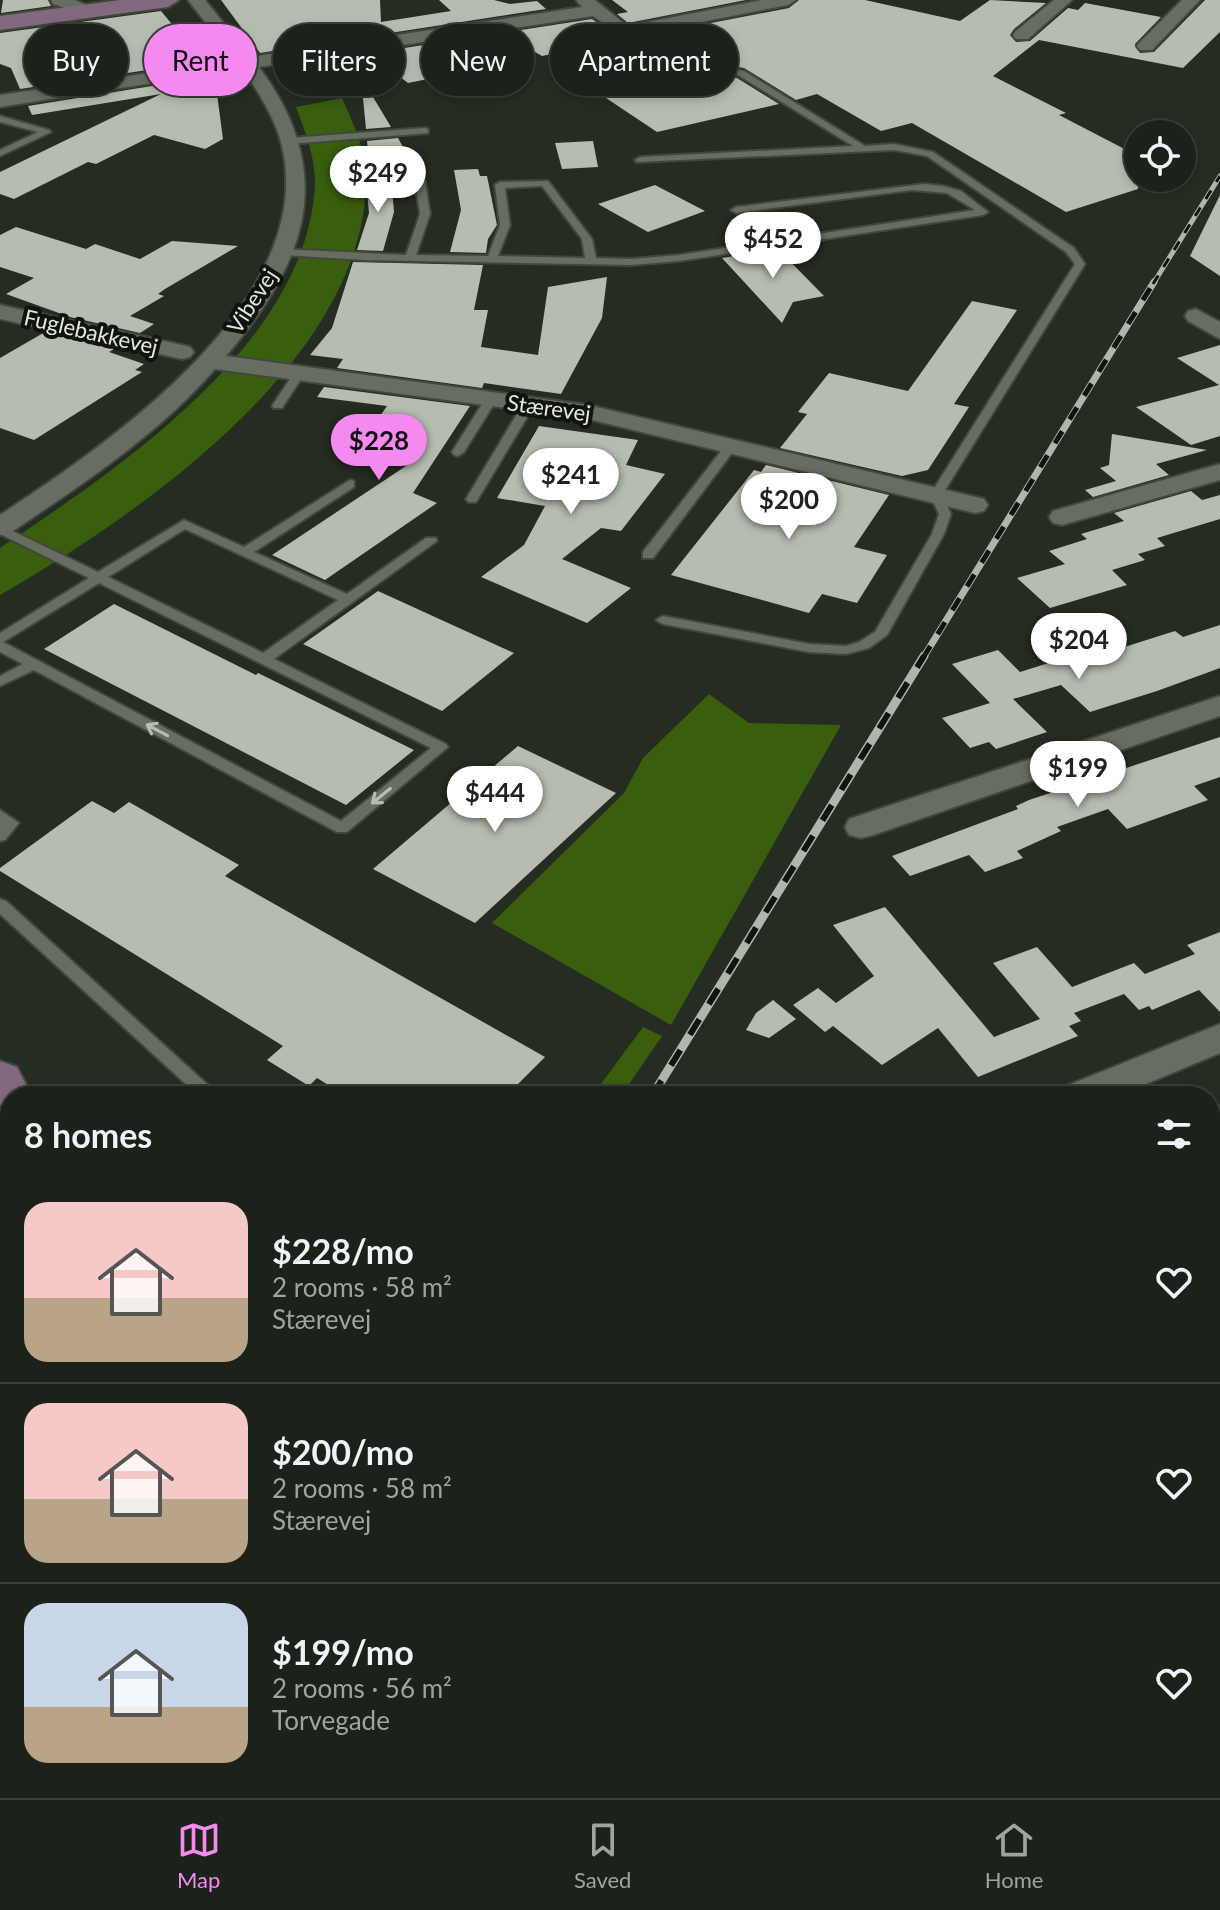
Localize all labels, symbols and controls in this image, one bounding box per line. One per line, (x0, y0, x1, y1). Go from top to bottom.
chip: Buy (24, 24, 128, 96)
chip: Rent (144, 24, 257, 96)
chip: Filters (273, 24, 405, 96)
chip: New (421, 24, 534, 96)
chip: Apartment (550, 24, 738, 96)
map controls (1124, 120, 1196, 192)
button: locate (1124, 120, 1196, 192)
pin: $249 (331, 146, 425, 214)
text: $249 (348, 156, 408, 188)
pin: $452 (726, 212, 820, 280)
text: $452 (743, 222, 803, 254)
street label: Vibevej (221, 263, 282, 338)
street label: Fuglebakkevej (22, 303, 161, 360)
street label: Stærevej (506, 388, 593, 427)
pin: $228 (332, 414, 426, 482)
text: $228 (349, 424, 409, 456)
pin: $241 (524, 448, 618, 516)
text: $241 (541, 458, 601, 490)
pin: $200 (742, 473, 836, 541)
text: $200 (759, 483, 819, 515)
pin: $204 (1032, 613, 1126, 681)
text: $204 (1049, 623, 1109, 655)
one-way arrow (146, 721, 169, 737)
pin: $199 (1031, 741, 1125, 809)
text: $199 (1048, 751, 1108, 783)
pin: $444 (448, 766, 542, 834)
text: $444 (465, 776, 525, 808)
one-way arrow (371, 788, 392, 805)
icon: filters (1152, 1112, 1196, 1156)
text: 8 homes (24, 1114, 152, 1155)
text: $228/mo (272, 1230, 414, 1271)
icon: home (88, 1234, 184, 1330)
icon: heart (1152, 1260, 1196, 1304)
text: 2 rooms · 58 m² (272, 1271, 452, 1303)
text: Stærevej (272, 1303, 371, 1335)
text: $200/mo (272, 1431, 414, 1472)
icon: home (88, 1435, 184, 1531)
icon: heart (1152, 1461, 1196, 1505)
text: 2 rooms · 58 m² (272, 1472, 452, 1504)
text: Stærevej (272, 1504, 371, 1536)
text: $199/mo (272, 1631, 414, 1672)
icon: home (88, 1635, 184, 1731)
icon: heart (1152, 1661, 1196, 1705)
text: 2 rooms · 56 m² (272, 1672, 452, 1704)
text: Torvegade (272, 1704, 390, 1736)
tab: Map (177, 1818, 221, 1893)
tab: Saved (574, 1818, 631, 1893)
tab: Home (985, 1818, 1043, 1893)

